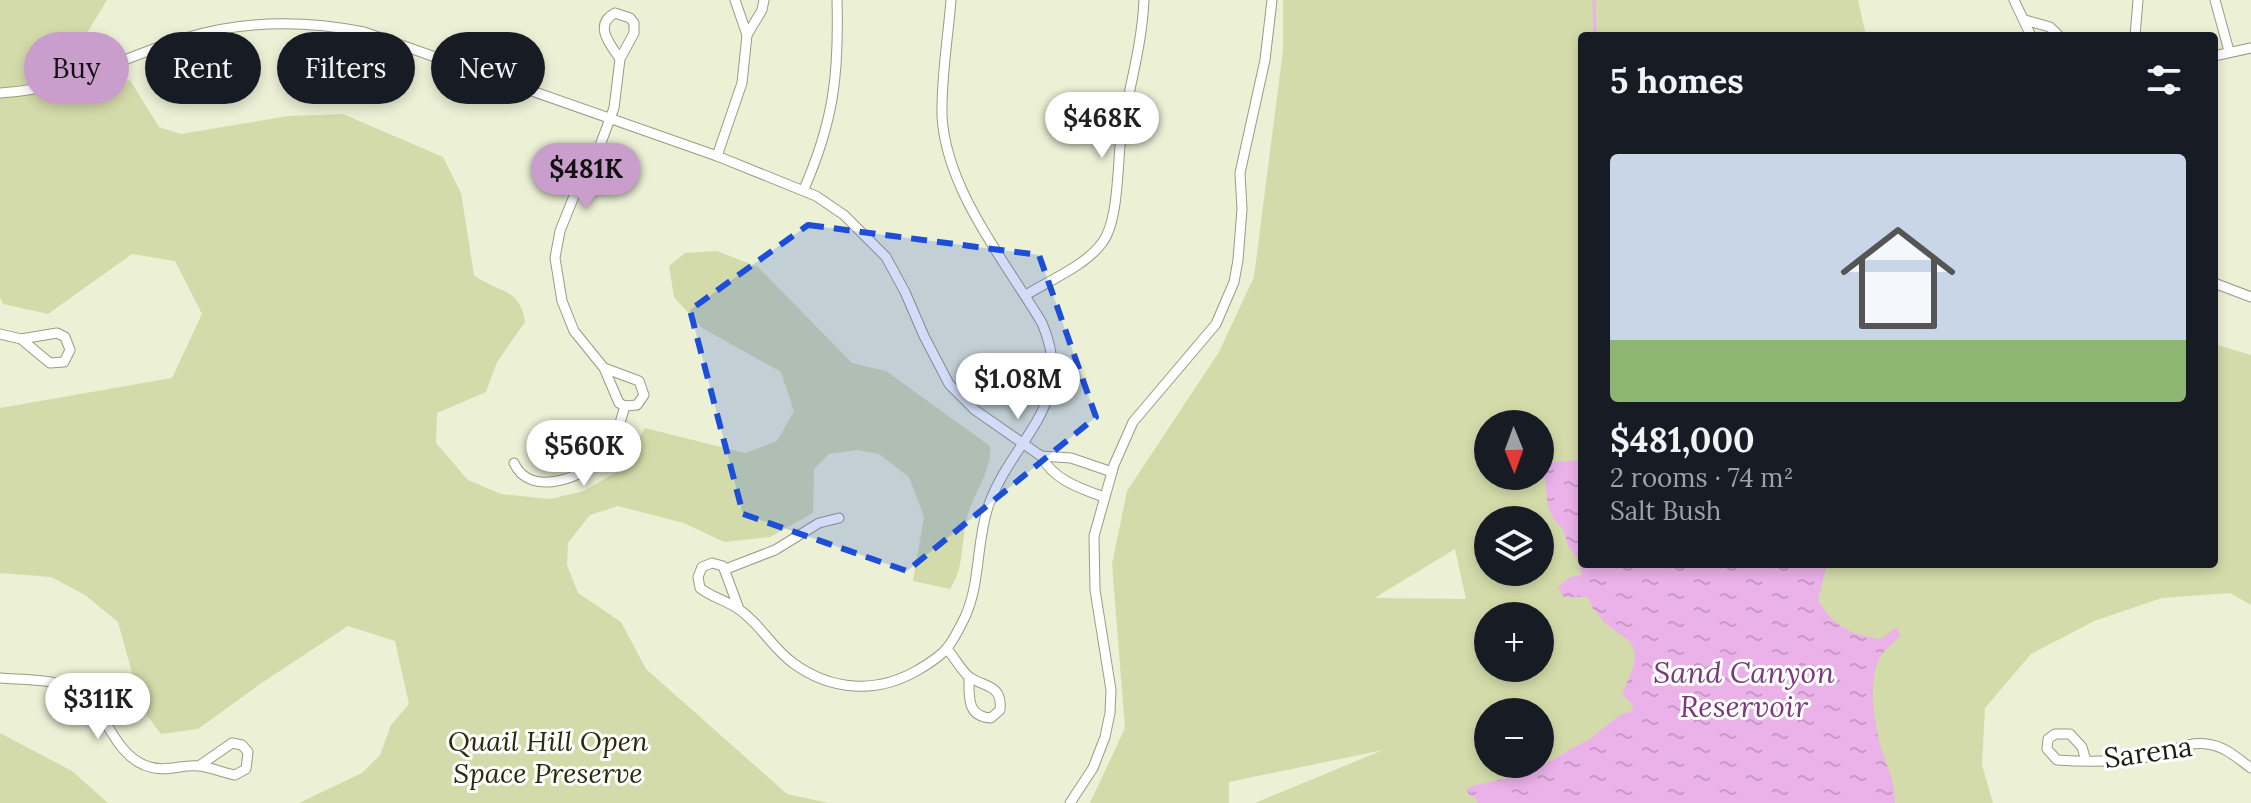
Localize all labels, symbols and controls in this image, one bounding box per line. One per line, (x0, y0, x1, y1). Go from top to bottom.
chip: Buy (24, 32, 129, 104)
chip: Rent (145, 32, 261, 104)
chip: Filters (277, 32, 415, 104)
chip: New (431, 32, 545, 104)
icon: filters (2142, 58, 2186, 102)
text: 5 homes (1610, 59, 1744, 102)
pin: $468K (1046, 92, 1158, 160)
text: $468K (1063, 101, 1141, 134)
pin: $481K (530, 143, 642, 211)
text: $481K (549, 152, 623, 185)
icon: home (1826, 206, 1970, 350)
pin: $1.08M (953, 353, 1083, 421)
text: $1.08M (974, 362, 1062, 395)
north arrow (1474, 410, 1554, 490)
map controls (1474, 410, 1554, 778)
text: $481,000 (1610, 418, 1755, 461)
pin: $560K (528, 420, 640, 488)
text: $560K (544, 429, 624, 462)
text: 2 rooms · 74 m² (1610, 461, 1794, 494)
text: Salt Bush (1610, 494, 1721, 527)
button: layers (1474, 506, 1554, 586)
button: + (1474, 602, 1554, 682)
water label: Sand Canyon Reservoir (1653, 653, 1835, 725)
pin: $311K (42, 673, 154, 741)
text: $311K (63, 682, 133, 715)
button: − (1474, 698, 1554, 778)
park label: Quail Hill Open Space Preserve (448, 723, 648, 791)
street label: Sarena (2101, 728, 2195, 776)

